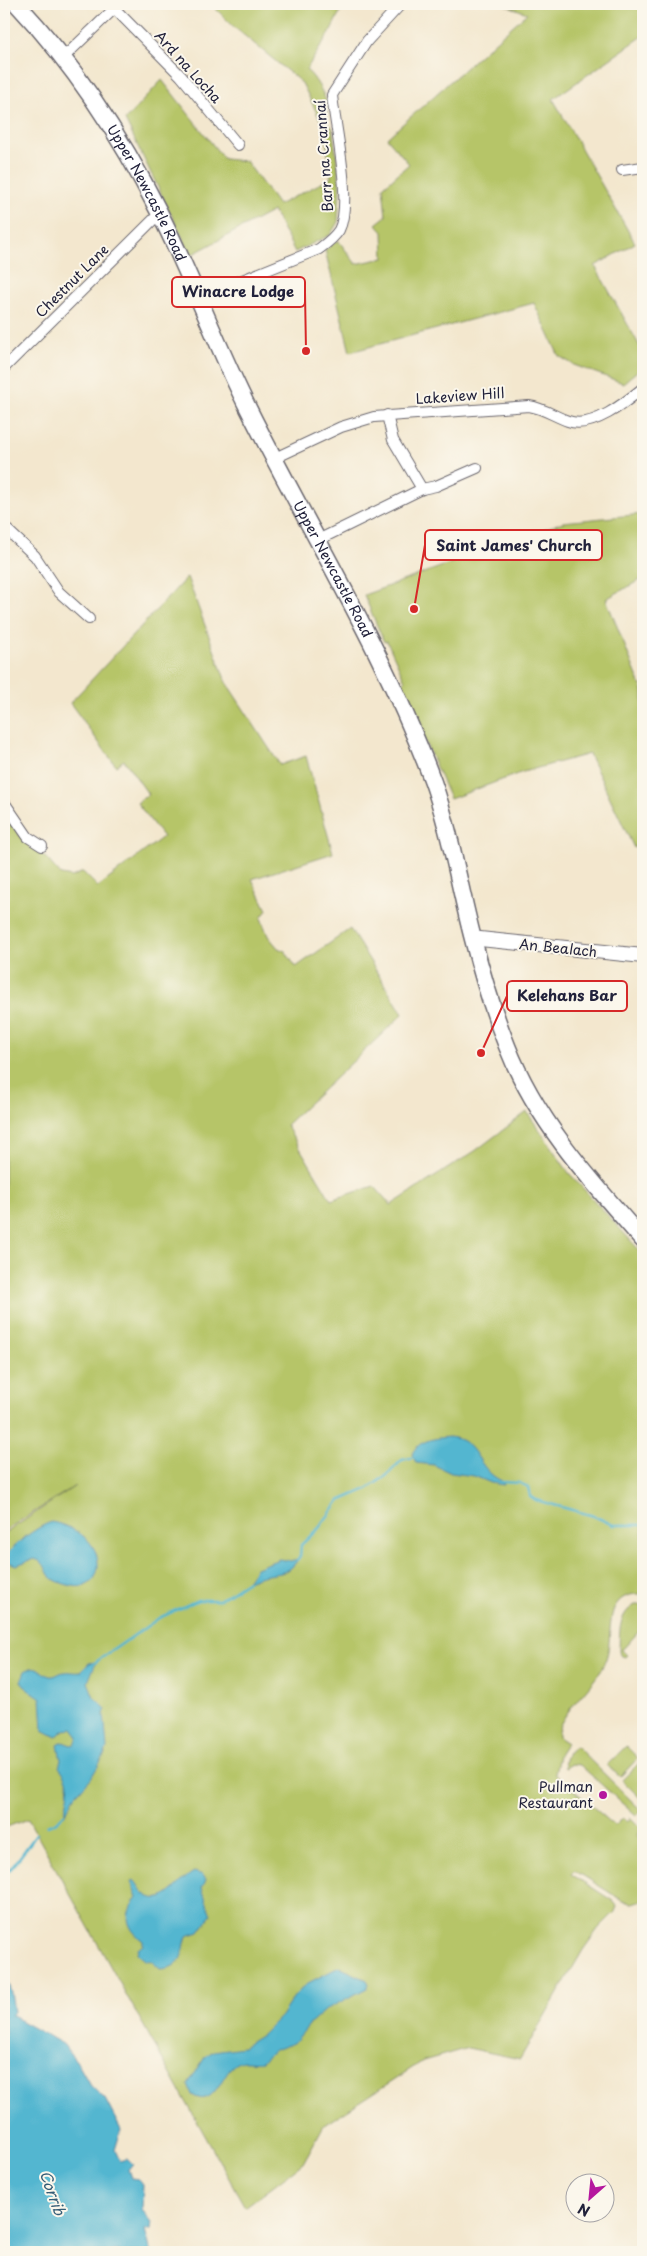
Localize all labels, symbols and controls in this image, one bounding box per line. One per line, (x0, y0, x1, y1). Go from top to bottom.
street label: Ard na Locha (150, 26, 227, 108)
street label: Barr na Crannaí (309, 99, 338, 213)
street label: Upper Newcastle Road (102, 120, 192, 264)
street label: Chestnut Lane (30, 239, 113, 322)
callout: Winacre Lodge (172, 277, 305, 307)
text: Winacre Lodge (182, 279, 294, 302)
street label: Lakeview Hill (415, 382, 505, 409)
street label: Upper Newcastle Road (288, 497, 378, 641)
callout: Saint James' Church (425, 530, 602, 560)
text: Saint James' Church (436, 533, 592, 556)
street label: An Bealach (518, 933, 598, 962)
callout: Kelehans Bar (507, 981, 627, 1011)
text: Kelehans Bar (517, 983, 617, 1006)
place label: Pullman Restaurant (518, 1776, 593, 1813)
marker: Pullman Restaurant (597, 1789, 609, 1801)
water label: Corrib (35, 2167, 73, 2219)
north arrow (564, 2174, 614, 2224)
text: N (574, 2198, 594, 2222)

